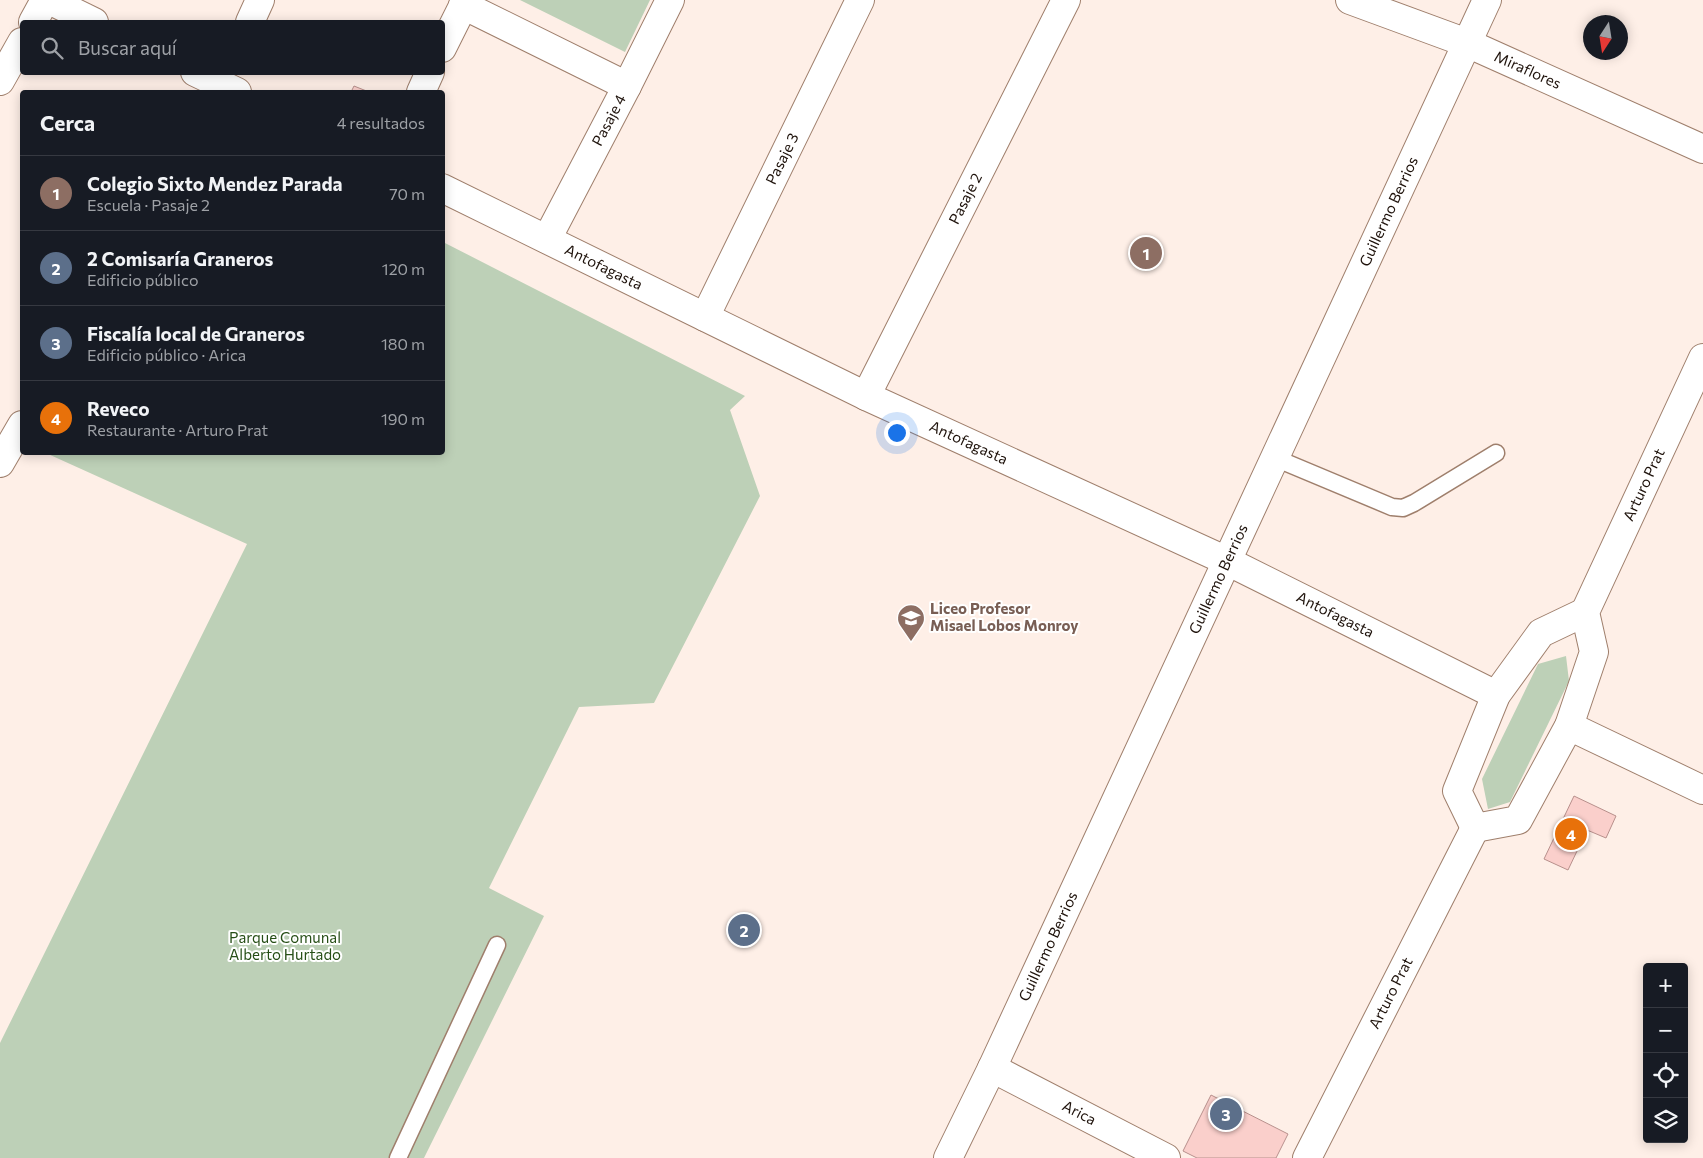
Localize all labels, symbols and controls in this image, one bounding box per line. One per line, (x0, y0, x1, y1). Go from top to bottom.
north arrow (1583, 15, 1628, 60)
search box (20, 20, 445, 75)
icon: search (38, 34, 66, 62)
text: Buscar aquí (78, 36, 177, 59)
street label: Miraflores (1492, 46, 1564, 92)
street label: Pasaje 4 (587, 91, 629, 149)
text: Cerca (40, 110, 95, 135)
text: 4 resultados (337, 113, 425, 132)
street label: Pasaje 3 (761, 130, 802, 187)
street label: Guillermo Berrios (1355, 153, 1421, 269)
street label: Pasaje 2 (944, 170, 985, 227)
text: Colegio Sixto Mendez Parada (87, 172, 343, 195)
text: 1 (52, 184, 60, 203)
text: 70 m (389, 184, 425, 203)
text: Escuela · Pasaje 2 (87, 195, 210, 214)
pin: 1 (1130, 234, 1162, 272)
street label: Antofagasta (562, 240, 646, 293)
text: 2 Comisaría Graneros (87, 247, 273, 270)
text: 2 (51, 259, 61, 278)
text: 120 m (382, 259, 425, 278)
text: Edificio público (87, 270, 198, 289)
text: Fiscalía local de Graneros (87, 322, 305, 345)
text: 3 (51, 334, 61, 353)
text: 180 m (381, 334, 425, 353)
text: Edificio público · Arica (87, 345, 246, 364)
text: Reveco (87, 397, 150, 420)
text: 4 (51, 409, 61, 428)
text: 190 m (381, 409, 425, 428)
street label: Antofagasta (927, 416, 1011, 468)
text: Restaurante · Arturo Prat (87, 420, 268, 439)
your location (884, 420, 910, 446)
street label: Arturo Prat (1619, 445, 1668, 523)
street label: Guillermo Berrios (1185, 521, 1251, 636)
street label: Antofagasta (1294, 587, 1377, 641)
place label: Liceo Profesor Misael Lobos Monroy (930, 599, 1079, 634)
school or university icon: Liceo Profesor Misael Lobos Monroy (896, 603, 926, 642)
pin: 4 (1555, 815, 1587, 853)
street label: Guillermo Berrios (1014, 888, 1081, 1004)
pin: 2 (728, 911, 760, 949)
park label: Parque Comunal Alberto Hurtado (229, 928, 341, 963)
street label: Arturo Prat (1364, 954, 1416, 1031)
map controls (1643, 963, 1688, 1143)
button: + (1643, 963, 1688, 1008)
button: − (1643, 1008, 1688, 1053)
button: locate (1643, 1053, 1688, 1098)
pin: 3 (1210, 1095, 1242, 1133)
street label: Arica (1060, 1096, 1099, 1128)
button: layers (1643, 1098, 1688, 1143)

